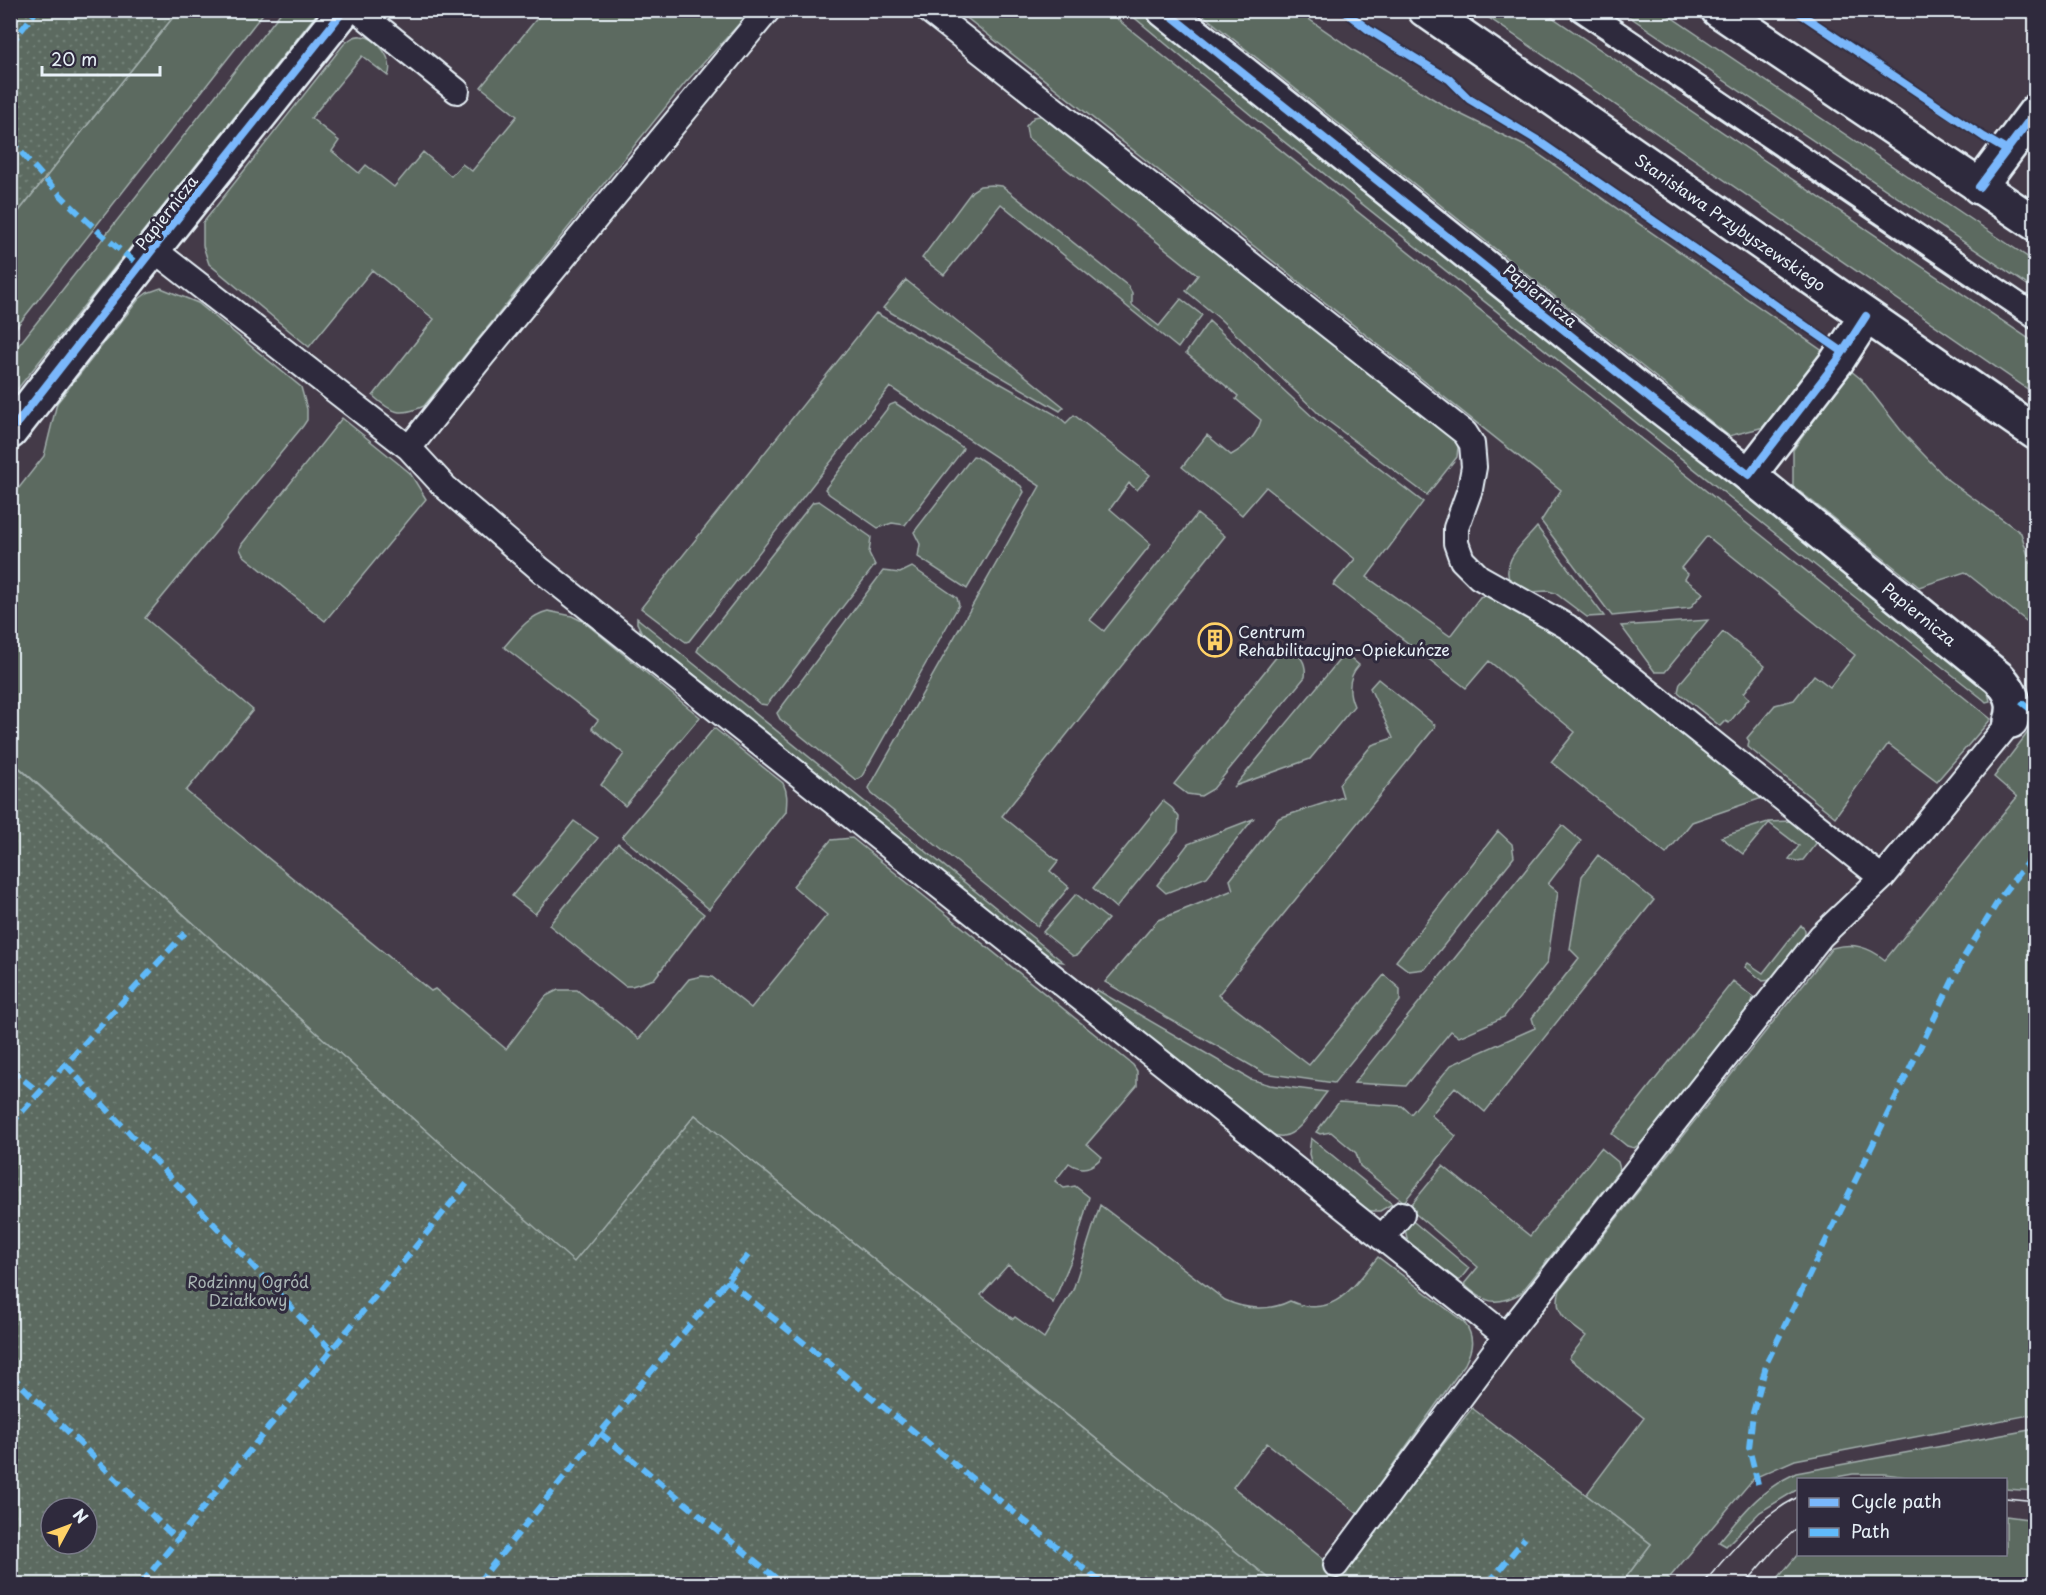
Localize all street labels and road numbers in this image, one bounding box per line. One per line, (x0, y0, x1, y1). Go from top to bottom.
street label: Stanisława Przybyszewskiego (1630, 147, 1831, 296)
street label: Papiernicza (129, 169, 203, 254)
street label: Papiernicza (1499, 258, 1583, 332)
street label: Papiernicza (1878, 576, 1962, 651)

